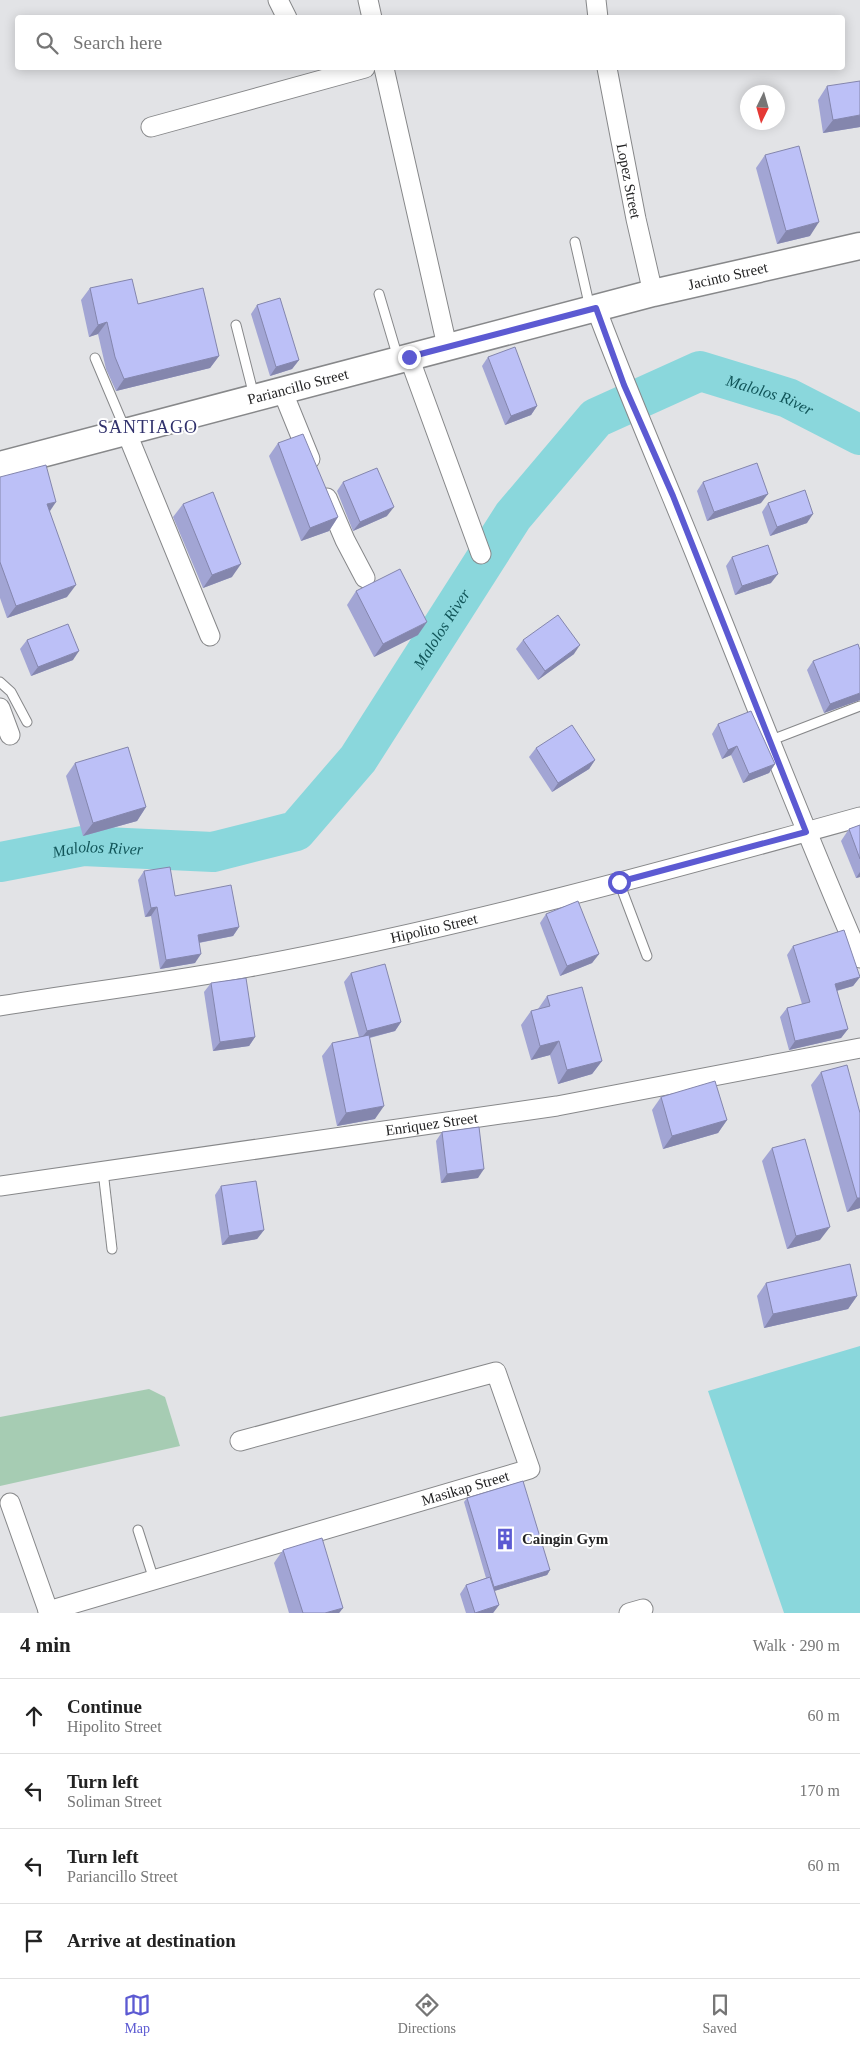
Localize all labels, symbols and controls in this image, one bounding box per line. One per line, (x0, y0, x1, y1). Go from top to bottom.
search box (15, 15, 845, 70)
icon: search (33, 29, 61, 57)
text: Search here (73, 32, 162, 53)
north arrow (740, 85, 785, 130)
street label: Lopez Street (614, 142, 644, 221)
street label: Jacinto Street (686, 259, 770, 293)
route end (398, 346, 421, 369)
street label: Pariancillo Street (246, 365, 351, 408)
water label: Malolos River (724, 371, 817, 419)
district label: SANTIAGO (98, 417, 198, 437)
water label: Malolos River (409, 585, 474, 673)
water label: Malolos River (50, 838, 144, 861)
route start (608, 871, 631, 894)
street label: Hipolito Street (389, 910, 480, 946)
street label: Enriquez Street (384, 1109, 480, 1139)
street label: Masikap Street (420, 1467, 512, 1509)
building icon: Caingin Gym (492, 1526, 518, 1552)
place label: Caingin Gym (522, 1531, 609, 1547)
text: 4 min (20, 1633, 71, 1657)
text: Walk · 290 m (753, 1637, 840, 1654)
text: Continue (67, 1696, 142, 1717)
icon: ahead (20, 1702, 48, 1730)
text: 60 m (808, 1707, 840, 1724)
text: Hipolito Street (67, 1718, 162, 1735)
text: Turn left (67, 1771, 139, 1792)
icon: left (20, 1777, 48, 1805)
text: 170 m (800, 1782, 840, 1799)
text: Soliman Street (67, 1793, 162, 1810)
text: Turn left (67, 1846, 139, 1867)
icon: left (20, 1852, 48, 1880)
text: 60 m (808, 1857, 840, 1874)
text: Pariancillo Street (67, 1868, 178, 1885)
icon: arrive (20, 1927, 48, 1955)
text: Arrive at destination (67, 1930, 236, 1951)
tab: Map (123, 1991, 151, 2037)
tab: Directions (398, 1991, 456, 2037)
tab: Saved (703, 1991, 737, 2037)

